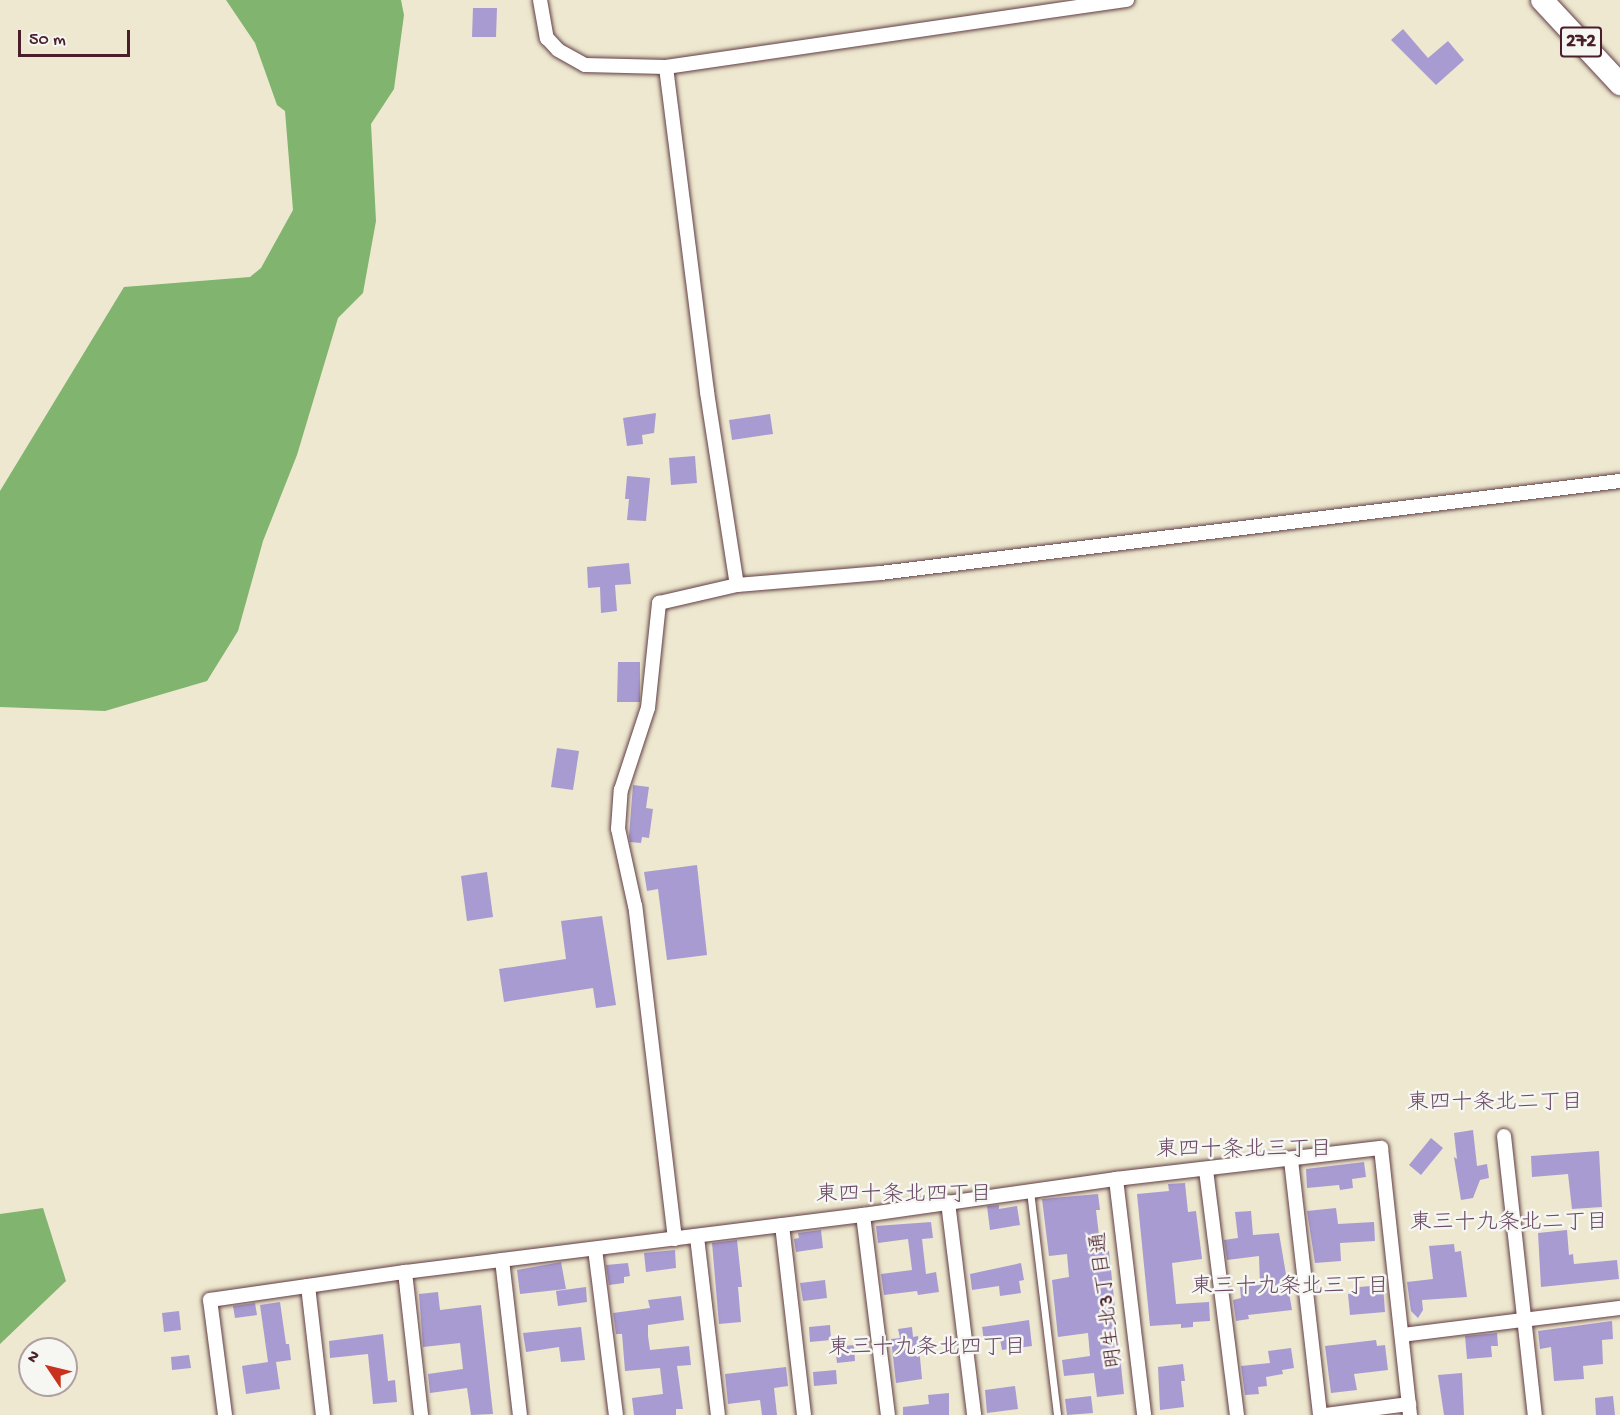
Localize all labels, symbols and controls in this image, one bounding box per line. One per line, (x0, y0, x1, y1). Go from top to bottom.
scale bar (21, 18, 134, 56)
road number: 272 (1558, 25, 1604, 59)
text: 50 m (29, 30, 66, 51)
district label: 東四十条北二丁目 (1407, 1092, 1583, 1118)
district label: 東四十条北三丁目 (1156, 1139, 1332, 1165)
district label: 東四十条北四丁目 (816, 1184, 992, 1210)
district label: 東三十九条北二丁目 (1410, 1212, 1608, 1238)
street label: 明生北3丁目通 (1088, 1231, 1130, 1369)
district label: 東三十九条北三丁目 (1191, 1276, 1389, 1302)
north arrow (18, 1337, 78, 1397)
district label: 東三十九条北四丁目 (828, 1337, 1026, 1363)
text: N (24, 1348, 45, 1367)

